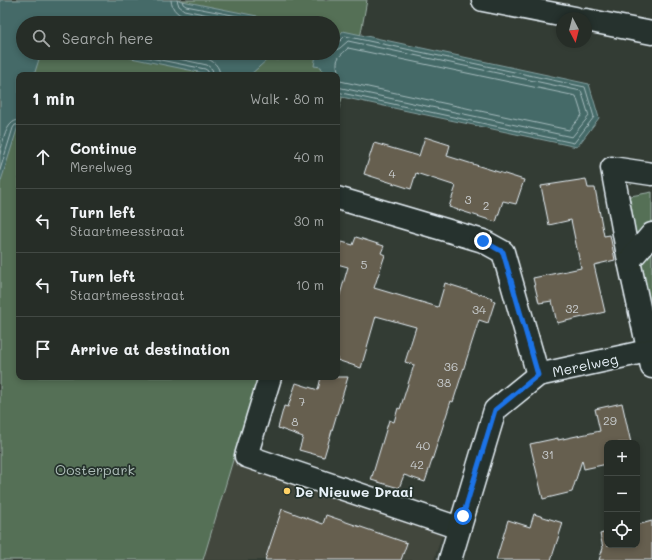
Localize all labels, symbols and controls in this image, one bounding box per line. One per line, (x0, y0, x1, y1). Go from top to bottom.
north arrow (556, 12, 592, 48)
search box (16, 16, 340, 60)
icon: search (30, 27, 52, 49)
text: Search here (62, 28, 153, 48)
text: 1 min (32, 87, 75, 109)
text: Walk · 80 m (250, 90, 324, 107)
text: Continue (70, 138, 137, 158)
icon: ahead (32, 146, 54, 168)
text: 40 m (294, 148, 324, 165)
text: Merelweg (70, 158, 132, 175)
house number: 4 (388, 165, 396, 181)
house number: 3 (464, 191, 472, 207)
house number: 2 (483, 197, 489, 213)
text: Turn left (70, 202, 135, 222)
icon: left (32, 210, 54, 232)
text: 30 m (294, 212, 324, 229)
text: Staartmeesstraat (70, 222, 185, 239)
route end (474, 232, 492, 250)
house number: 5 (361, 256, 368, 272)
text: Turn left (70, 266, 135, 286)
icon: left (32, 274, 54, 296)
text: 10 m (296, 276, 324, 293)
text: Staartmeesstraat (70, 286, 185, 303)
house number: 32 (565, 300, 579, 316)
house number: 34 (472, 301, 486, 317)
icon: arrive (32, 338, 54, 360)
text: Arrive at destination (70, 339, 230, 359)
street label: Merelweg (550, 349, 620, 381)
house number: 36 (444, 358, 458, 374)
house number: 38 (437, 374, 451, 390)
house number: 7 (299, 393, 306, 409)
house number: 29 (603, 412, 617, 428)
house number: 8 (291, 413, 299, 429)
house number: 40 (416, 437, 431, 453)
map controls (604, 440, 640, 548)
button: + (604, 440, 640, 476)
house number: 31 (542, 446, 554, 462)
house number: 42 (410, 456, 424, 472)
park label: Oosterpark (55, 460, 135, 479)
button: − (604, 476, 640, 512)
place label: De Nieuwe Draai (295, 482, 414, 501)
marker: De Nieuwe Draai (282, 486, 292, 496)
route start (454, 507, 472, 525)
button: locate (604, 512, 640, 548)

